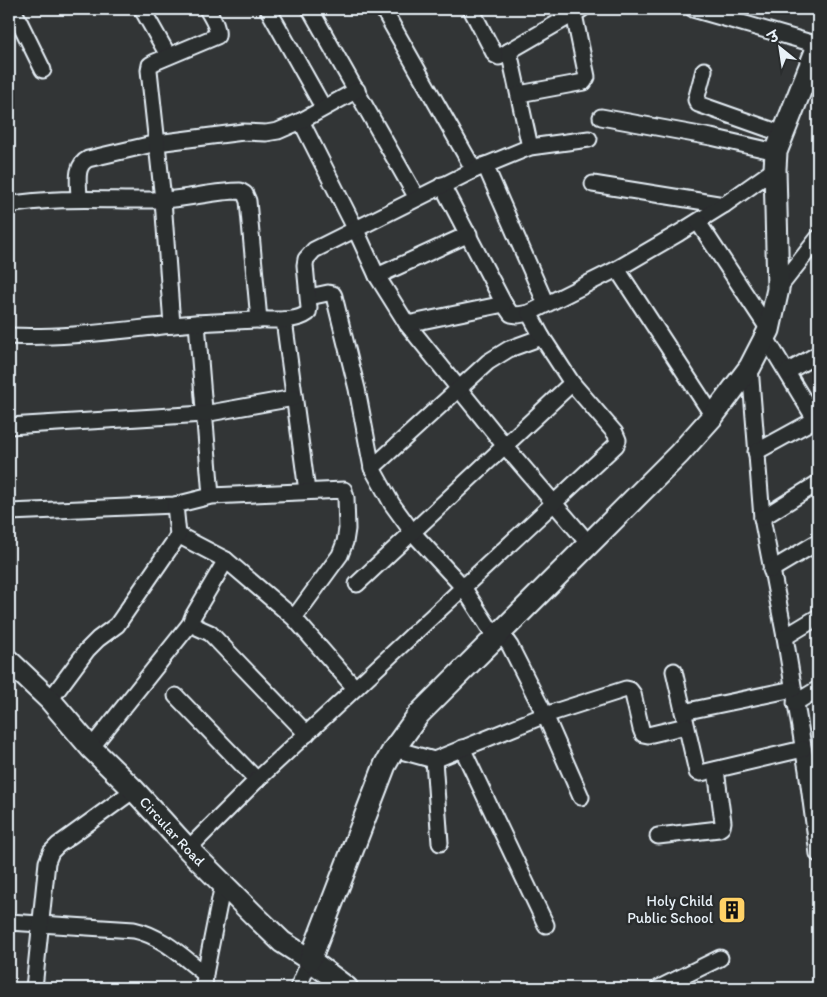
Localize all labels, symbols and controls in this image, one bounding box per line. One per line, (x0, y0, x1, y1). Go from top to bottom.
north arrow (754, 22, 804, 72)
text: उ (764, 27, 783, 48)
street label: Circular Road (136, 793, 209, 870)
place label: Holy Child Public School (627, 892, 714, 927)
building icon: Holy Child Public School (717, 895, 747, 925)

